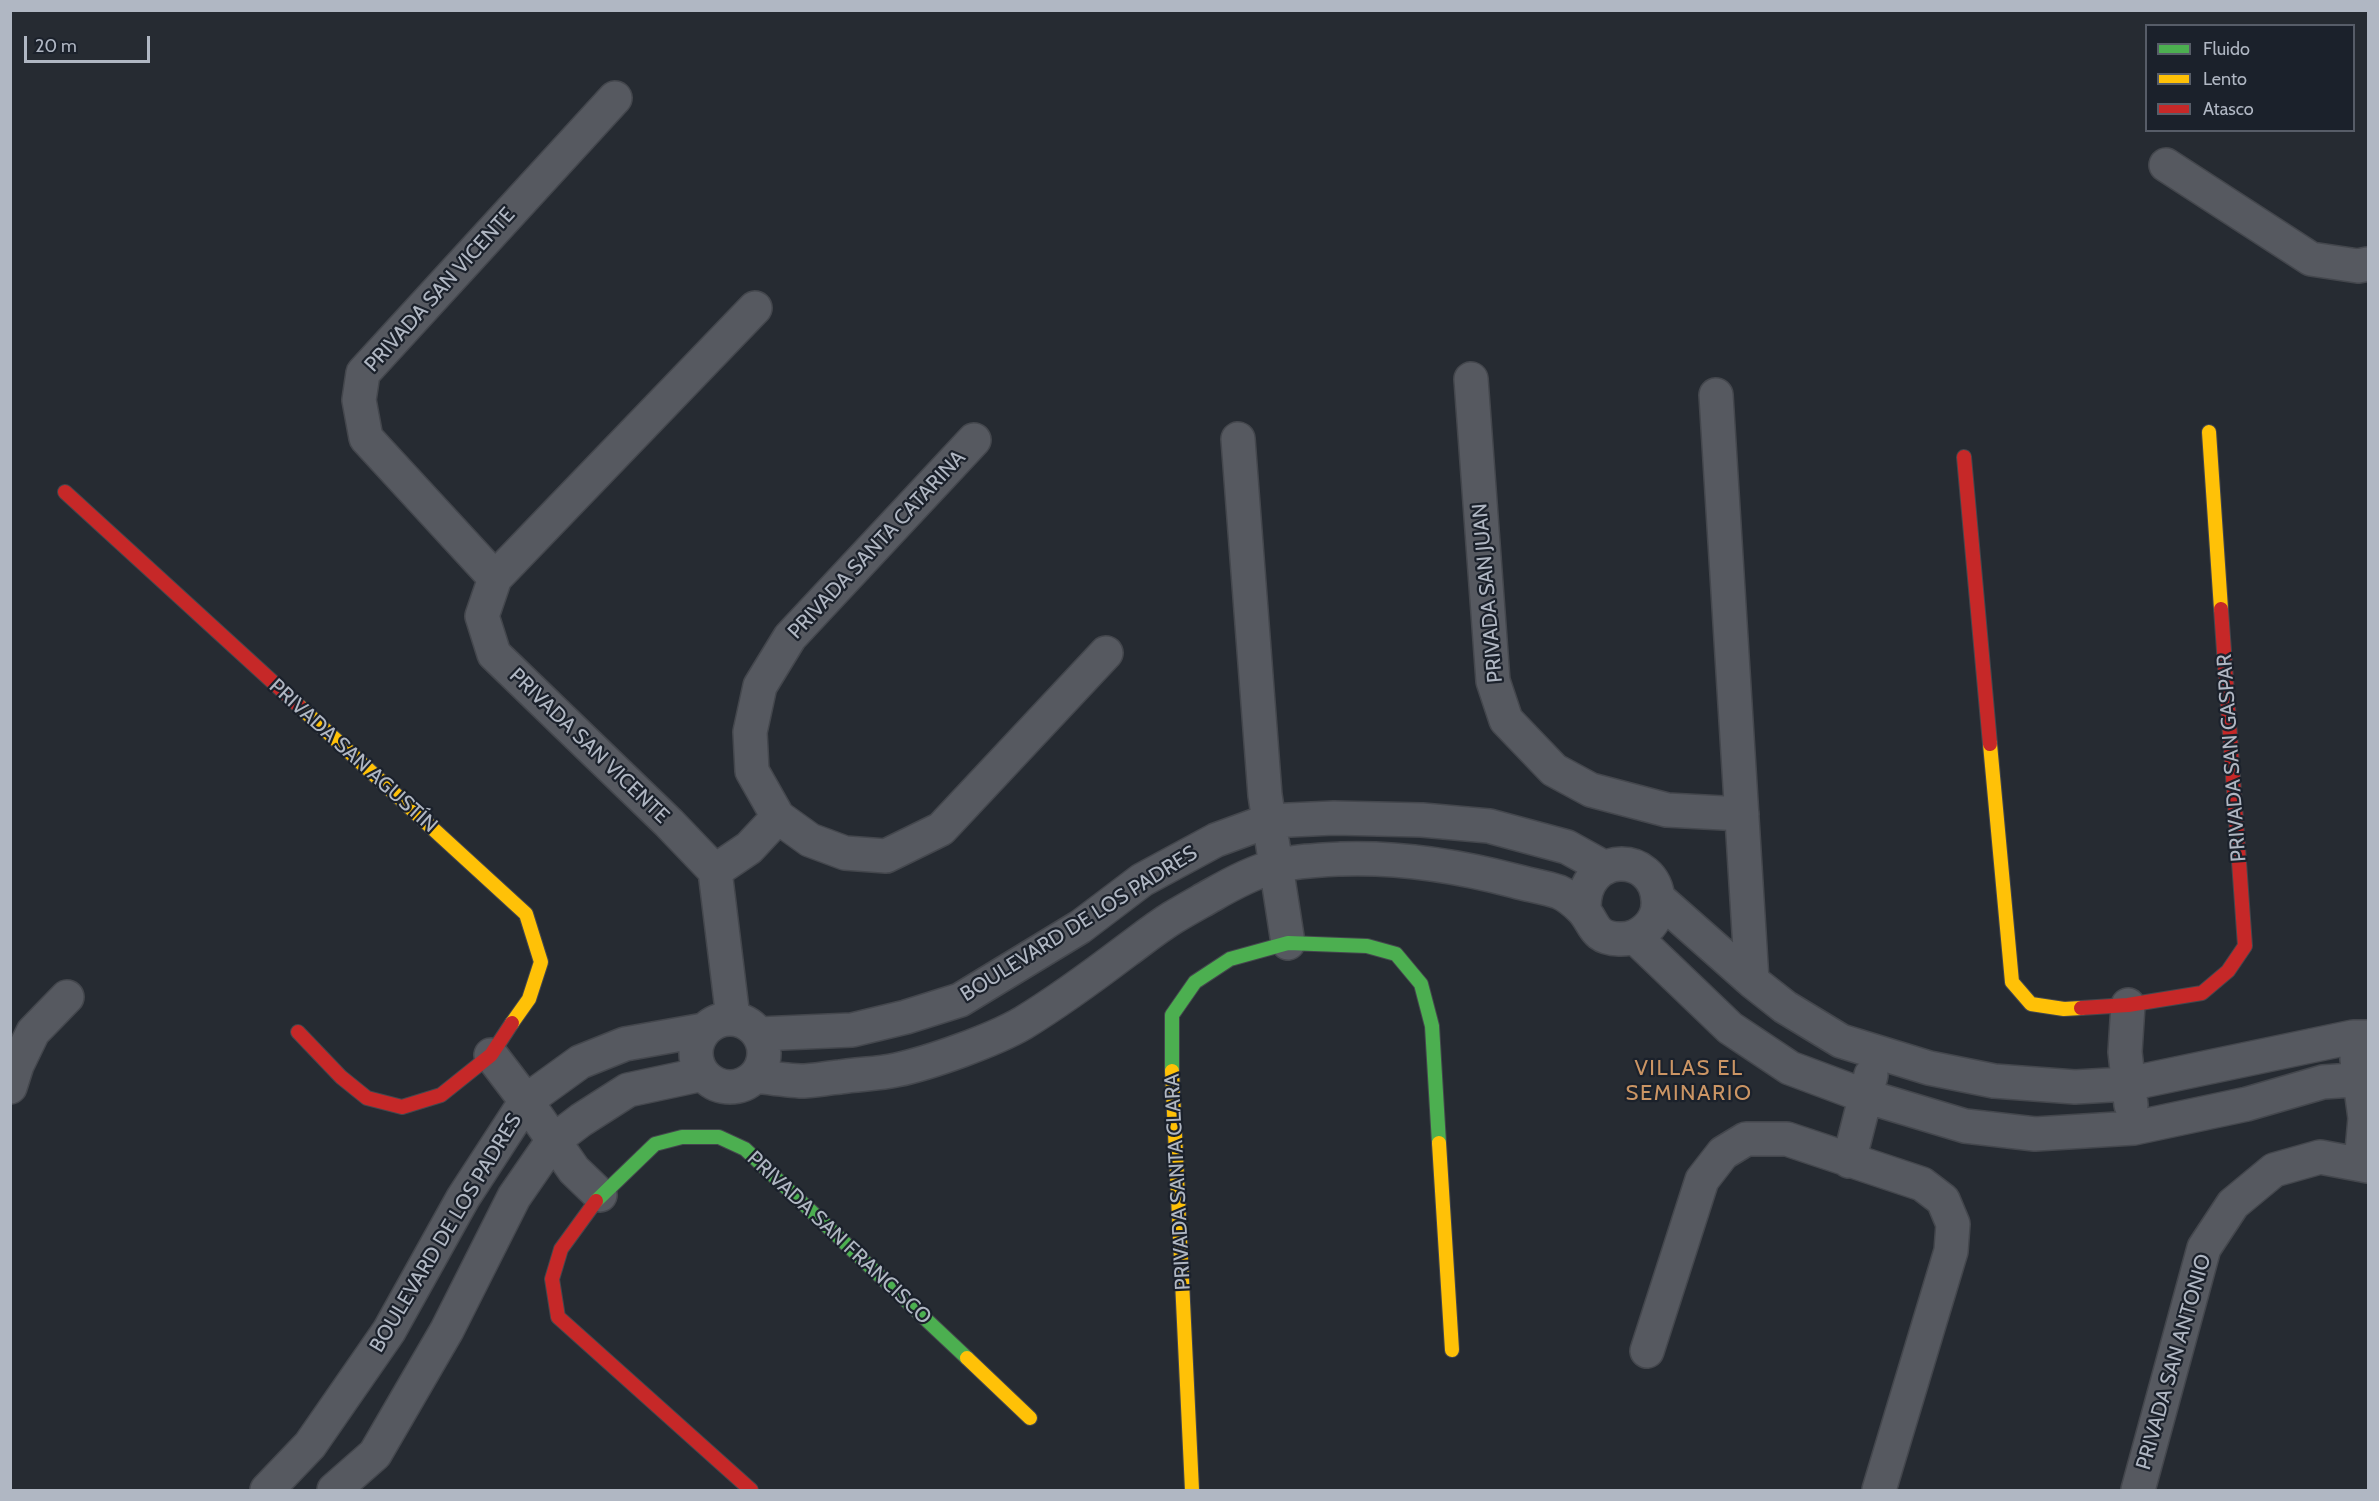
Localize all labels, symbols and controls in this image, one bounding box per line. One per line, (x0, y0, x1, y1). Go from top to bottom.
scale bar (27, 24, 153, 62)
legend (2145, 24, 2355, 132)
text: 20 m (35, 35, 77, 57)
text: Fluido (2203, 38, 2250, 60)
text: Lento (2203, 68, 2247, 90)
text: Atasco (2203, 98, 2254, 120)
street label: PRIVADA SAN VICENTE (360, 203, 520, 377)
street label: PRIVADA SANTA CATARINA (783, 446, 971, 644)
street label: PRIVADA SAN JUAN (1468, 502, 1508, 684)
street label: PRIVADA SAN GASPAR (2212, 653, 2252, 863)
street label: PRIVADA SAN VICENTE (504, 663, 674, 829)
street label: PRIVADA SAN AGUSTÍN (264, 674, 442, 838)
street label: BOULEVARD DE LOS PADRES (956, 841, 1202, 1007)
district label: VILLAS EL SEMINARIO (1626, 1056, 1752, 1108)
street label: PRIVADA SANTA CLARA (1160, 1073, 1196, 1291)
street label: BOULEVARD DE LOS PADRES (365, 1109, 527, 1357)
street label: PRIVADA SAN FRANCISCO (742, 1146, 936, 1330)
street label: PRIVADA SAN ANTONIO (2131, 1251, 2217, 1473)

